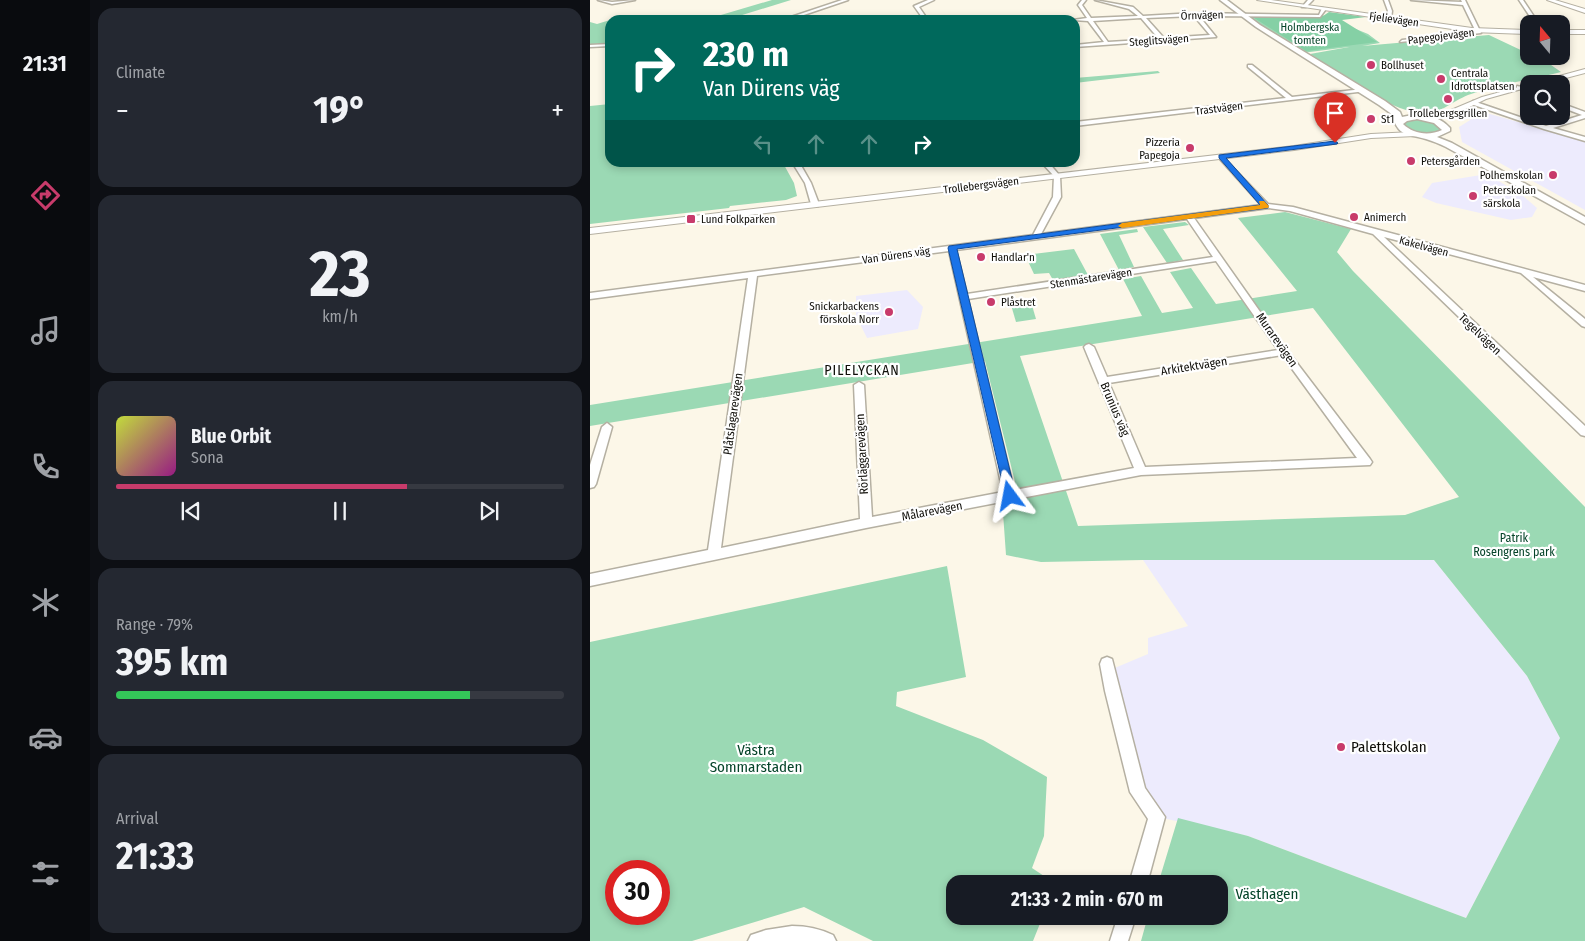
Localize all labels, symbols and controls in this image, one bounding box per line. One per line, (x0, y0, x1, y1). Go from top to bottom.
street label: Örnvägen (1180, 8, 1224, 23)
street label: Fjelievägen (1368, 10, 1420, 29)
north arrow (1520, 15, 1570, 65)
map controls (1520, 15, 1570, 125)
park label: Holmbergska tomten (1281, 21, 1339, 47)
street label: Papegojevägen (1407, 26, 1475, 47)
street label: Steglitsvägen (1129, 32, 1189, 49)
text: 230 m (703, 33, 789, 75)
icon: right (620, 35, 685, 100)
text: 21:31 (23, 50, 67, 77)
marker: Bollhuset (1365, 59, 1377, 71)
place label: Bollhuset (1381, 59, 1424, 72)
text: Climate (116, 63, 165, 82)
place label: Centrala Idrottsplatsen (1451, 67, 1515, 93)
marker: Centrala Idrottsplatsen (1435, 73, 1447, 85)
text: Van Dürens väg (703, 75, 840, 102)
button: search (1520, 75, 1570, 125)
text: 19° (313, 87, 367, 133)
pin (1314, 92, 1356, 143)
marker: Trollebergsgrillen (1442, 93, 1454, 105)
text: − (116, 94, 129, 127)
text: + (551, 94, 564, 127)
street label: Trastvägen (1194, 99, 1244, 118)
icon: arrive (1321, 99, 1349, 127)
place label: Trollebergsgrillen (1409, 107, 1487, 120)
marker: St1 (1365, 113, 1377, 125)
place label: St1 (1381, 113, 1394, 126)
icon: left (749, 130, 777, 158)
icon: ahead (802, 130, 830, 158)
icon: ahead (855, 130, 883, 158)
icon: right (908, 130, 936, 158)
place label: Pizzeria Papegoja (1139, 136, 1180, 162)
marker: Pizzeria Papegoja (1184, 142, 1196, 154)
marker: Petersgården (1405, 155, 1417, 167)
place label: Petersgården (1421, 155, 1480, 168)
place label: Polhemskolan (1480, 169, 1543, 182)
marker: Polhemskolan (1547, 169, 1559, 181)
street label: Trollebergsvägen (942, 174, 1020, 197)
icon: directions (28, 178, 63, 213)
place label: Peterskolan särskola (1483, 184, 1536, 210)
marker: Peterskolan särskola (1467, 190, 1479, 202)
marker: Animerch (1348, 211, 1360, 223)
place label: Animerch (1364, 211, 1406, 224)
marker: Lund Folkparken (685, 213, 697, 225)
place label: Lund Folkparken (701, 213, 775, 226)
street label: Kakelvägen (1398, 234, 1450, 259)
text: 23 (310, 235, 370, 313)
street label: Van Dürens väg (861, 244, 932, 267)
marker: Handlar'n (975, 251, 987, 263)
place label: Handlar'n (991, 251, 1035, 264)
street label: Stenmästarevägen (1049, 266, 1133, 291)
marker: Plåstret (985, 296, 997, 308)
place label: Plåstret (1001, 296, 1036, 309)
place label: Snickarbackens förskola Norr (809, 300, 879, 326)
marker: Snickarbackens förskola Norr (883, 306, 895, 318)
text: km/h (322, 307, 358, 326)
street label: Murarevägen (1253, 310, 1301, 370)
street label: Tegelvägen (1456, 310, 1504, 358)
icon: music (28, 313, 63, 348)
street label: Arkitektvägen (1160, 354, 1228, 378)
district label: PILELYCKAN (824, 362, 900, 379)
street label: Plåtslagarevägen (720, 372, 746, 456)
street label: Brunius väg (1097, 380, 1133, 438)
street label: Rörläggarevägen (853, 413, 871, 495)
text: Blue Orbit (191, 425, 271, 448)
text: Sona (191, 448, 224, 467)
icon: phone (28, 449, 63, 484)
position arrow (983, 469, 1035, 521)
icon: previous (177, 497, 205, 525)
icon: pause (326, 497, 354, 525)
icon: next (475, 497, 503, 525)
street label: Målarevägen (900, 498, 964, 524)
park label: Patrik Rosengrens park (1473, 531, 1555, 559)
icon: climate (28, 585, 63, 620)
text: Range · 79% (116, 615, 193, 634)
text: 395 km (116, 639, 228, 685)
icon: car (28, 720, 63, 755)
place label: Palettskolan (1351, 738, 1427, 756)
park label: Västra Sommarstaden (710, 741, 802, 776)
marker: Palettskolan (1335, 741, 1347, 753)
text: Arrival (116, 809, 158, 828)
text: 21:33 (116, 833, 194, 879)
icon: filters (28, 856, 63, 891)
speed limit sign: 30 (605, 860, 670, 925)
park label: Västhagen (1236, 885, 1298, 903)
text: 21:33 · 2 min · 670 m (1011, 888, 1163, 911)

